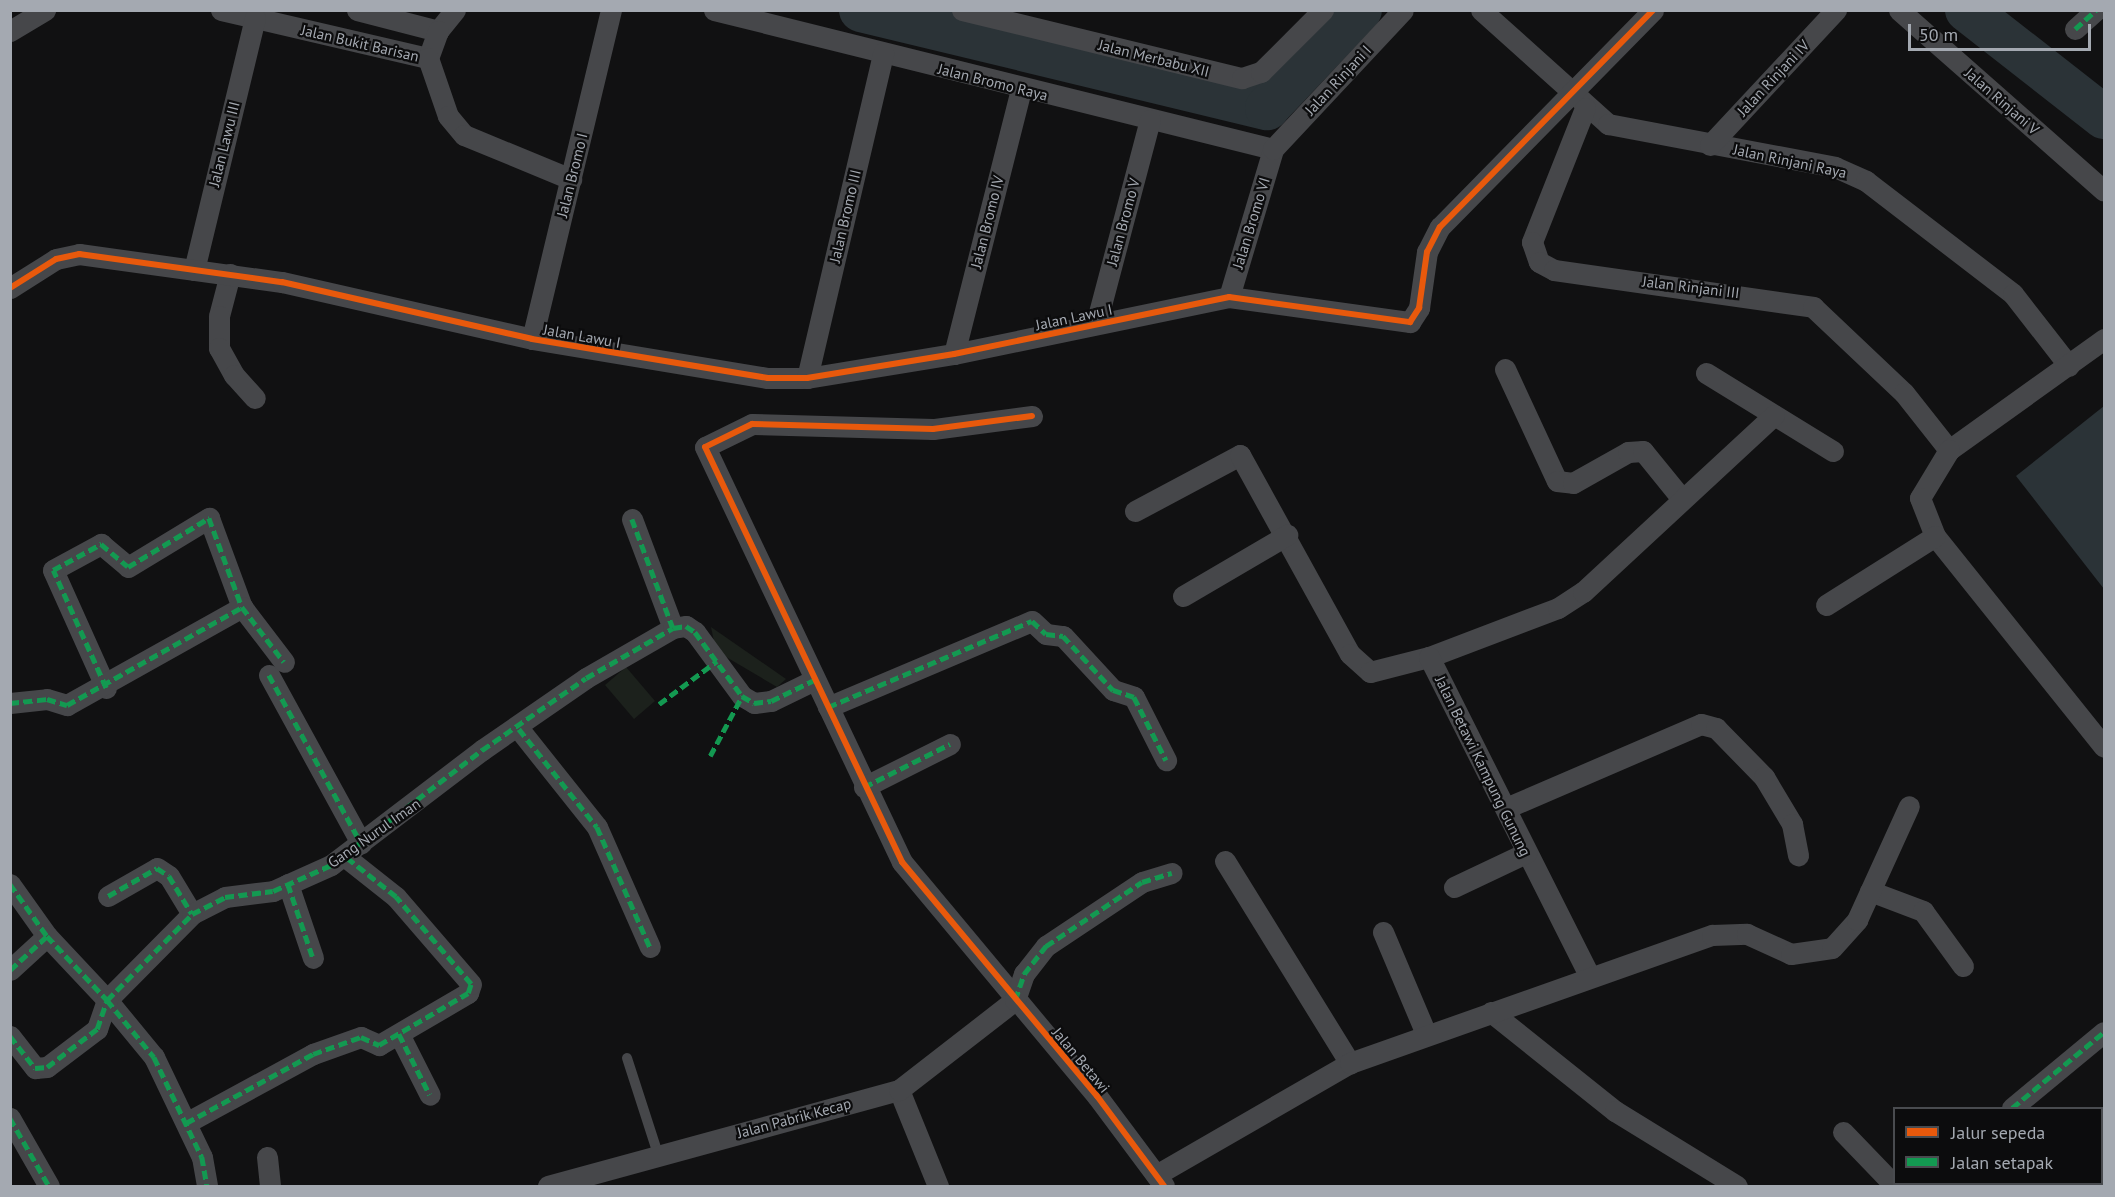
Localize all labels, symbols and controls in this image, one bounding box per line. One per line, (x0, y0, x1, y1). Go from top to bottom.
scale bar (1911, 12, 2094, 50)
street label: Jalan Bukit Barisan (299, 21, 421, 65)
text: 50 m (1919, 23, 1958, 46)
street label: Jalan Merbabu XII (1096, 35, 1212, 81)
street label: Jalan Rinjani IV (1733, 36, 1813, 120)
street label: Jalan Rinjani I (1301, 41, 1375, 119)
street label: Jalan Bromo Raya (936, 60, 1050, 104)
street label: Jalan Rinjani V (1961, 64, 2043, 138)
street label: Jalan Lawu III (205, 100, 243, 188)
street label: Jalan Bromo I (553, 131, 591, 219)
street label: Jalan Rinjani Raya (1732, 140, 1848, 182)
street label: Jalan Bromo III (826, 168, 864, 264)
street label: Jalan Bromo IV (967, 174, 1007, 270)
street label: Jalan Bromo VI (1229, 175, 1273, 271)
street label: Jalan Bromo V (1103, 176, 1143, 268)
street label: Jalan Rinjani III (1641, 272, 1741, 302)
street label: Jalan Lawu I (1034, 300, 1114, 334)
street label: Jalan Lawu I (542, 320, 622, 352)
street label: Jalan Betawi Kampung Gunung (1431, 673, 1535, 859)
street label: Gang Nurul Iman (324, 794, 424, 872)
street label: Jalan Betawi (1048, 1024, 1114, 1096)
street label: Jalan Pabrik Kecap (735, 1094, 853, 1142)
legend (1893, 1107, 2103, 1185)
text: Jalur sepeda (1951, 1121, 2045, 1144)
text: Jalan setapak (1951, 1151, 2053, 1174)

